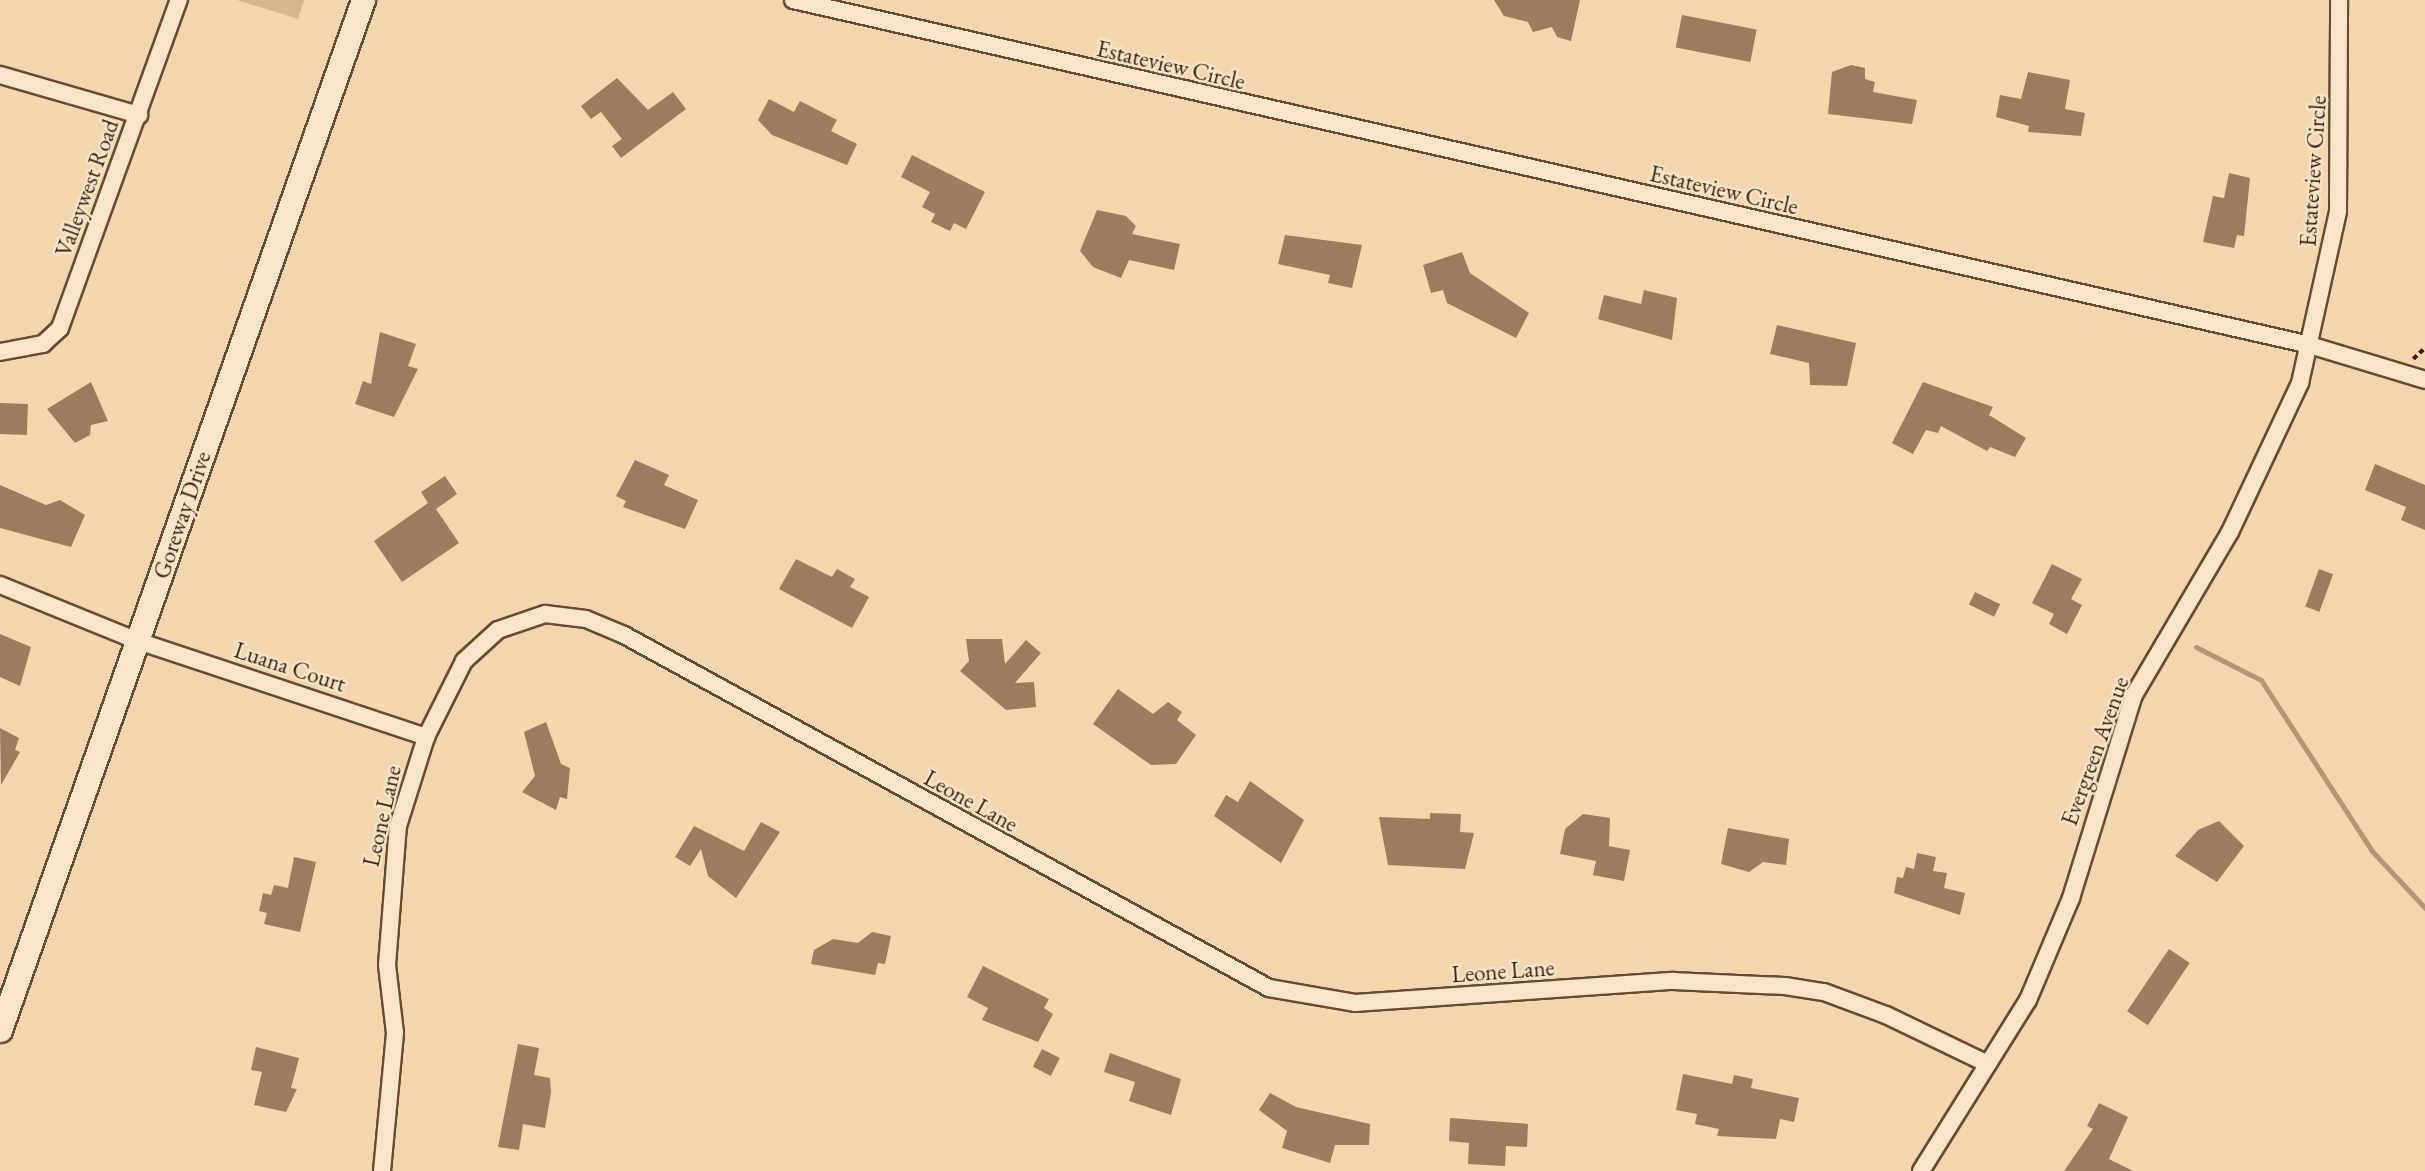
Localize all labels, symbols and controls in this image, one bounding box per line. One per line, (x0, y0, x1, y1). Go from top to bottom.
street label: Estateview Circle (1094, 35, 1248, 95)
street label: Estateview Circle (2294, 94, 2332, 248)
street label: Valleywest Road (49, 116, 125, 260)
street label: Estateview Circle (1647, 160, 1801, 220)
street label: Goreway Drive (147, 448, 217, 582)
street label: Luana Court (231, 636, 349, 698)
street label: Evergreen Avenue (2055, 673, 2135, 829)
street label: Leone Lane (357, 763, 407, 869)
street label: Leone Lane (919, 764, 1023, 838)
street label: Leone Lane (1451, 954, 1555, 988)

